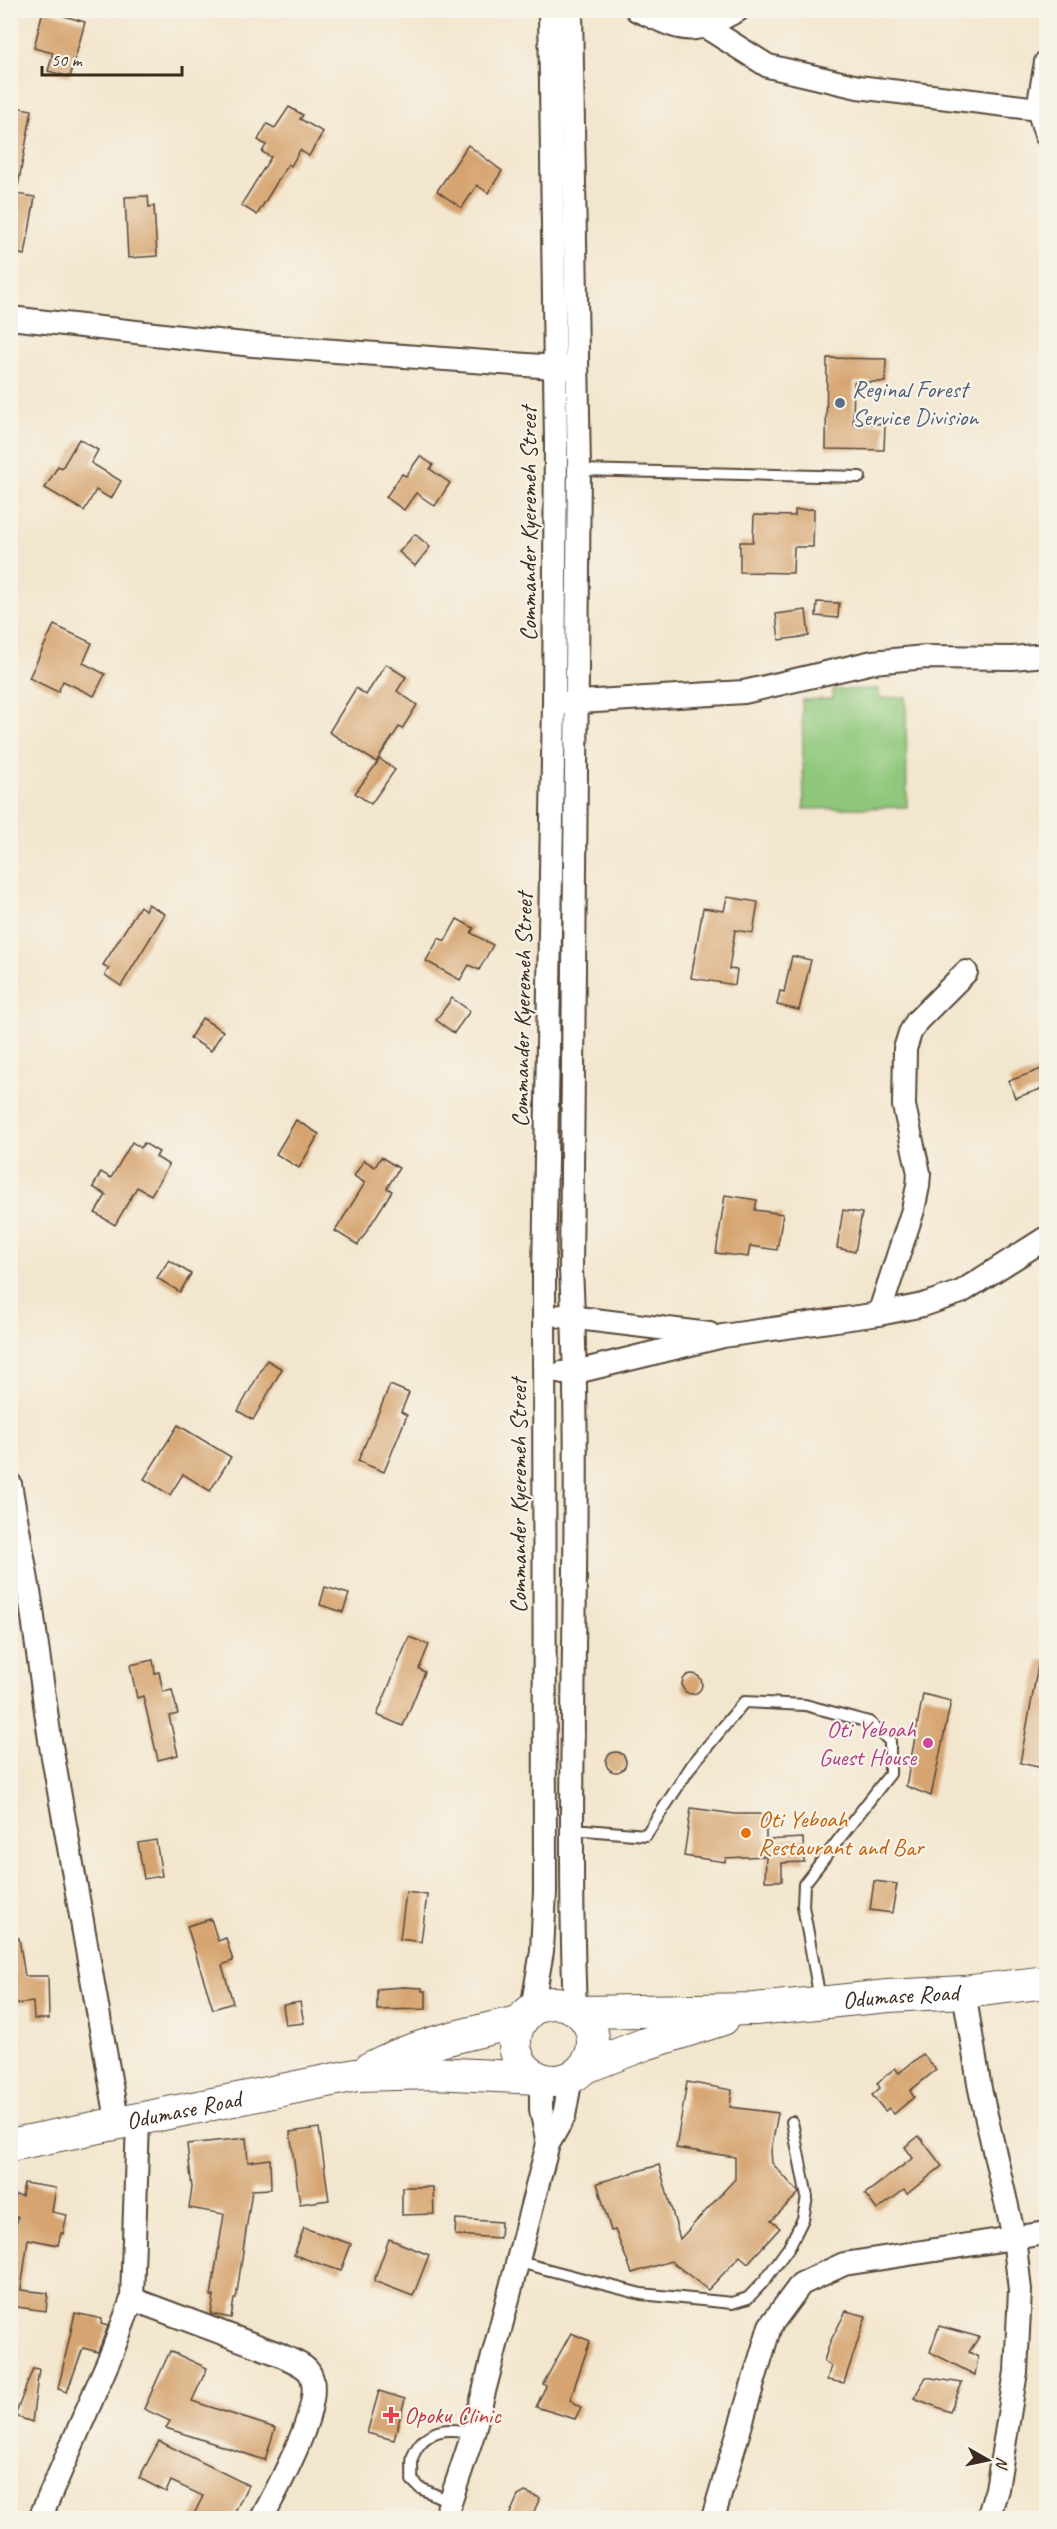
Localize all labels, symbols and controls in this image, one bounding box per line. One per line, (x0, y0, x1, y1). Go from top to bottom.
scale bar (42, 39, 182, 77)
text: 50 m (51, 49, 84, 71)
place label: Reginal Forest Service Division (852, 374, 979, 432)
marker: Reginal Forest Service Division (833, 396, 847, 410)
street label: Commander Kyeremeh Street (513, 404, 543, 641)
street label: Commander Kyeremeh Street (505, 889, 539, 1128)
street label: Commander Kyeremeh Street (503, 1376, 533, 1613)
place label: Oti Yeboah Guest House (819, 1714, 918, 1772)
marker: Oti Yeboah Guest House (921, 1736, 935, 1750)
place label: Oti Yeboah Restaurant and Bar (758, 1804, 926, 1862)
marker: Oti Yeboah Restaurant and Bar (739, 1826, 753, 1840)
street label: Odumase Road (841, 1977, 963, 2015)
street label: Odumase Road (123, 2083, 247, 2136)
place label: Opoku Clinic (404, 2400, 502, 2430)
marker: Opoku Clinic (382, 2406, 400, 2424)
north arrow (958, 2430, 1018, 2490)
text: N (991, 2456, 1012, 2472)

